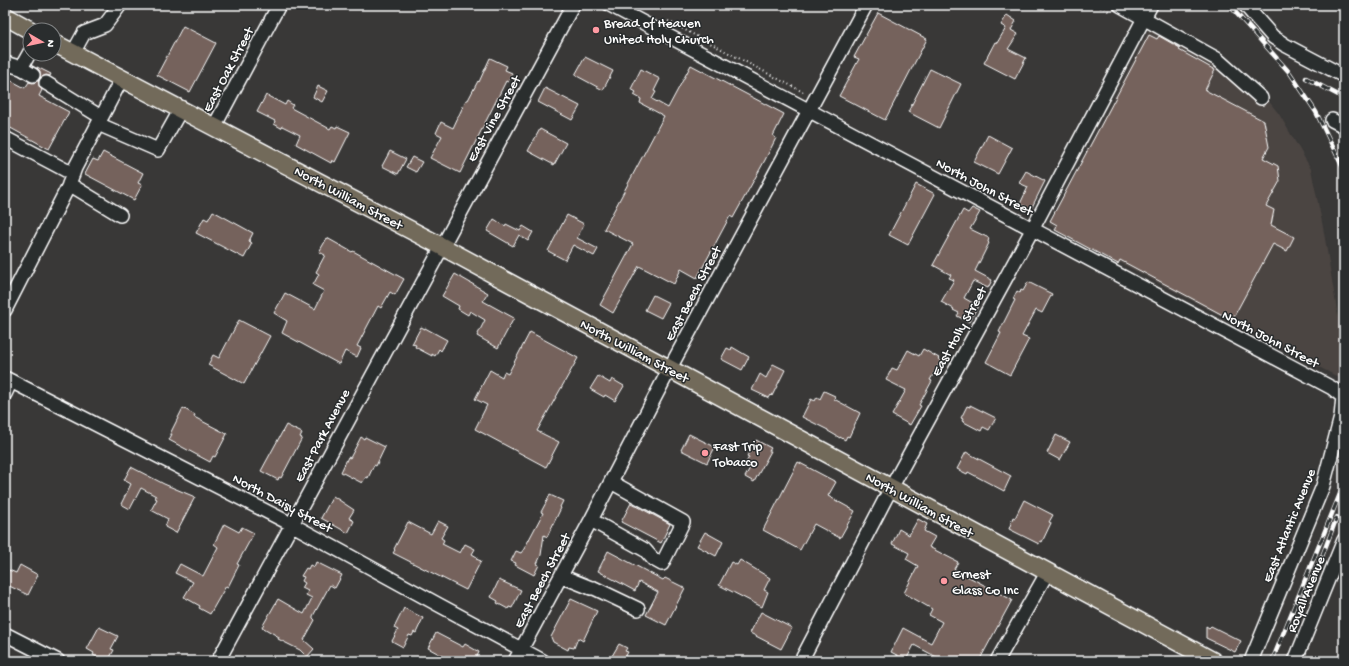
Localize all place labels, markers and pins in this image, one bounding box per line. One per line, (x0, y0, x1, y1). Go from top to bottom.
place label: Bread of Heaven United Holy Church (603, 16, 714, 49)
marker: Bread of Heaven United Holy Church (591, 25, 601, 35)
place label: Fast Trip Tobacco (712, 439, 763, 472)
marker: Fast Trip Tobacco (700, 448, 710, 458)
place label: Ernest Glass Co Inc (952, 567, 1019, 600)
marker: Ernest Glass Co Inc (939, 576, 949, 586)

